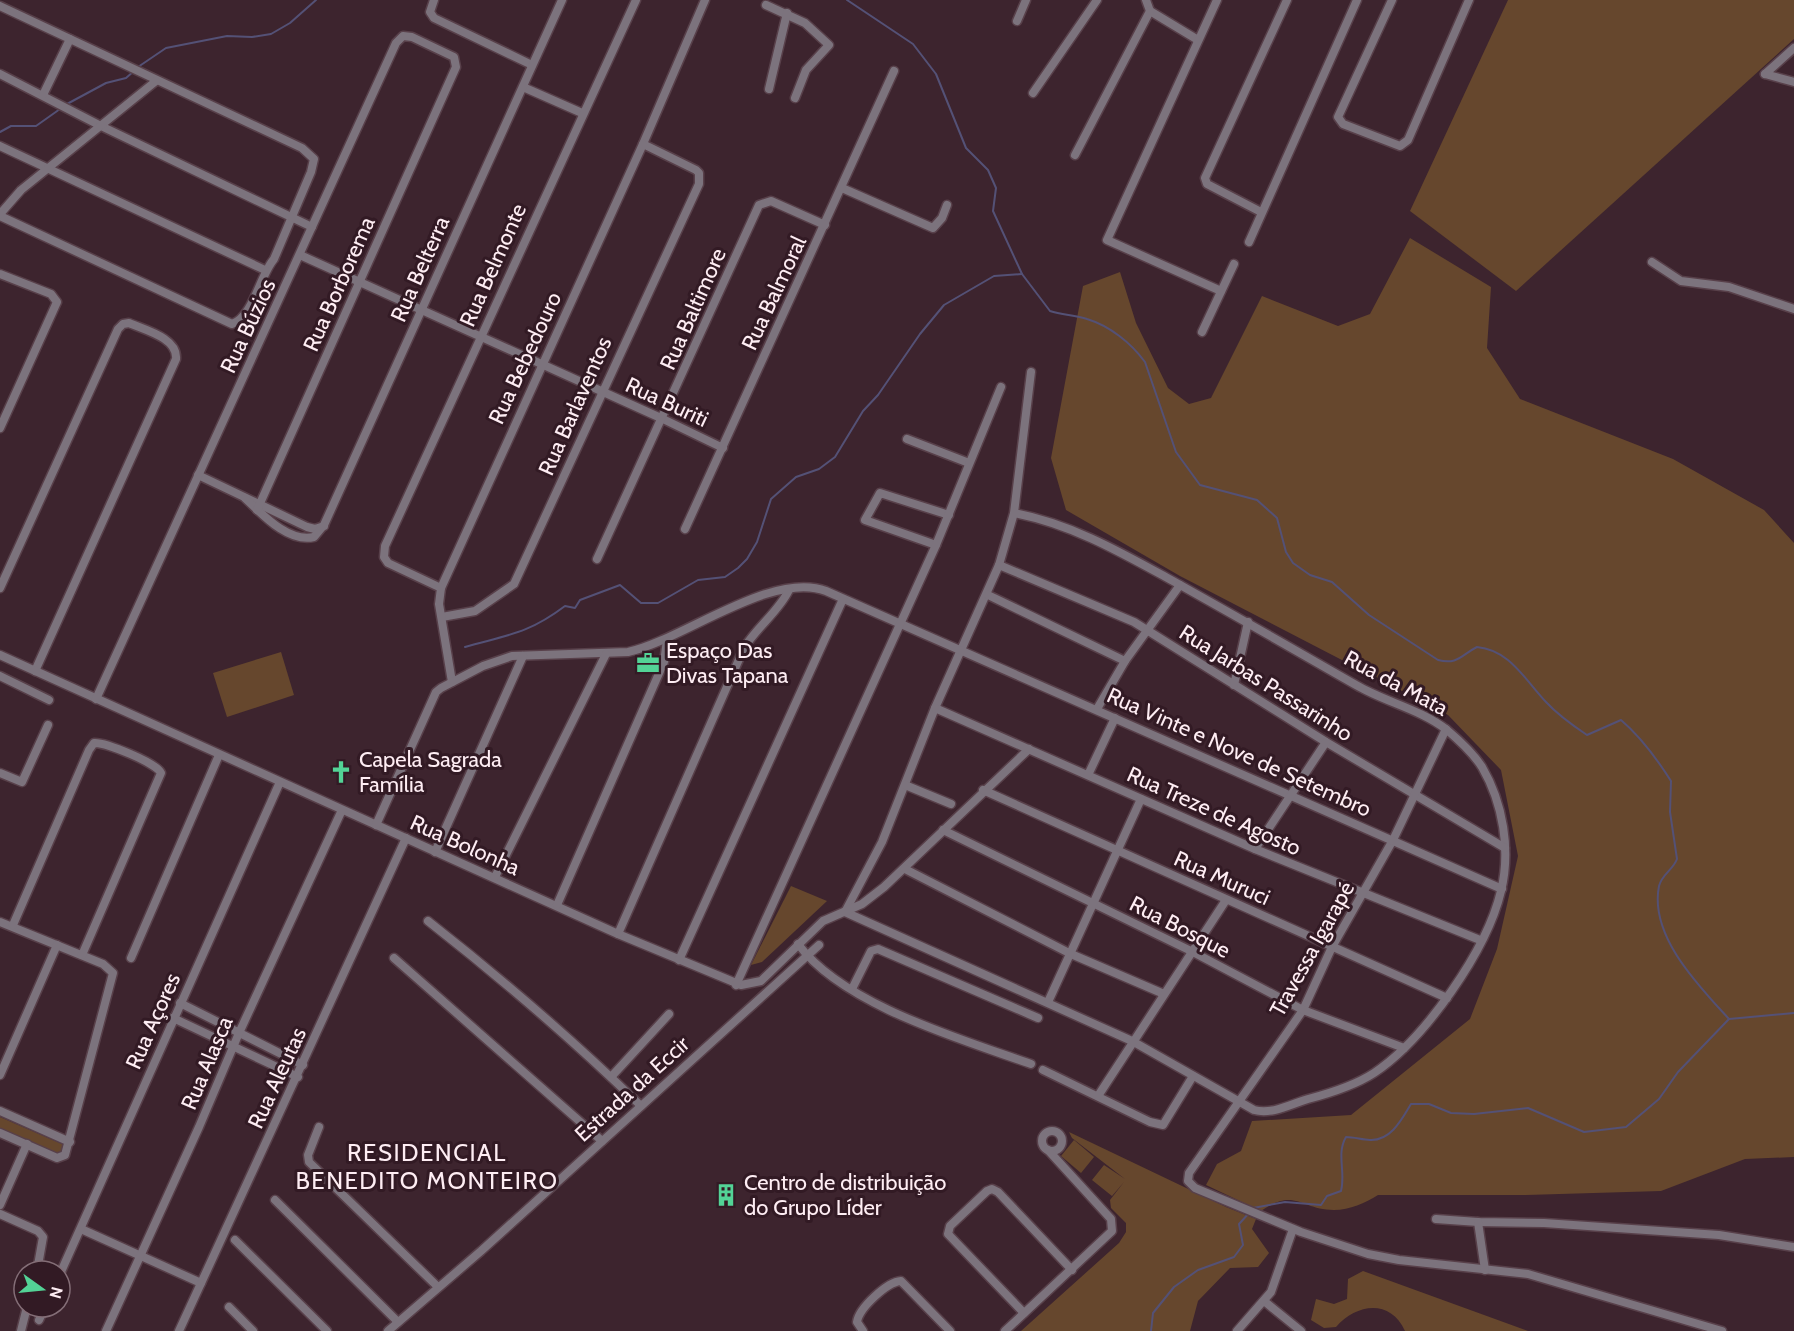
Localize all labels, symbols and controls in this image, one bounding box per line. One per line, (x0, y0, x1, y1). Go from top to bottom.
street label: Rua Belmonte (454, 199, 532, 331)
street label: Rua Borborema (297, 212, 381, 355)
street label: Rua Belterra (385, 212, 455, 326)
street label: Rua Balmoral (736, 231, 813, 354)
street label: Rua Baltimore (654, 244, 732, 374)
street label: Rua Búzios (214, 275, 282, 377)
street label: Rua Bebedouro (483, 288, 567, 428)
street label: Rua Barlaventos (532, 333, 618, 479)
street label: Rua Buriti (621, 371, 713, 433)
street label: Rua Jarbas Passarinho (1174, 619, 1358, 747)
place label: Espaço Das Divas Tapana (666, 637, 789, 689)
street label: Rua da Mata (1339, 644, 1453, 722)
office icon: Espaço Das Divas Tapana (635, 650, 661, 676)
street label: Rua Vinte e Nove de Setembro (1103, 681, 1375, 823)
place label: Capela Sagrada Família (359, 746, 502, 798)
church icon: Capela Sagrada Família (328, 759, 354, 785)
street label: Rua Treze de Agosto (1123, 761, 1305, 861)
street label: Rua Bolonha (406, 809, 524, 881)
street label: Rua Muruci (1170, 845, 1274, 911)
street label: Travessa Igarapé (1264, 877, 1360, 1021)
street label: Rua Bosque (1125, 890, 1235, 964)
street label: Rua Açores (120, 969, 186, 1073)
street label: Rua Alasca (175, 1012, 239, 1114)
street label: Rua Aleutas (242, 1023, 312, 1133)
street label: Estrada da Eccir (569, 1031, 695, 1147)
district label: RESIDENCIAL BENEDITO MONTEIRO (296, 1138, 558, 1195)
place label: Centro de distribuição do Grupo Líder (744, 1169, 946, 1221)
building icon: Centro de distribuição do Grupo Líder (713, 1182, 739, 1208)
north arrow (12, 1259, 72, 1319)
text: N (45, 1285, 67, 1301)

